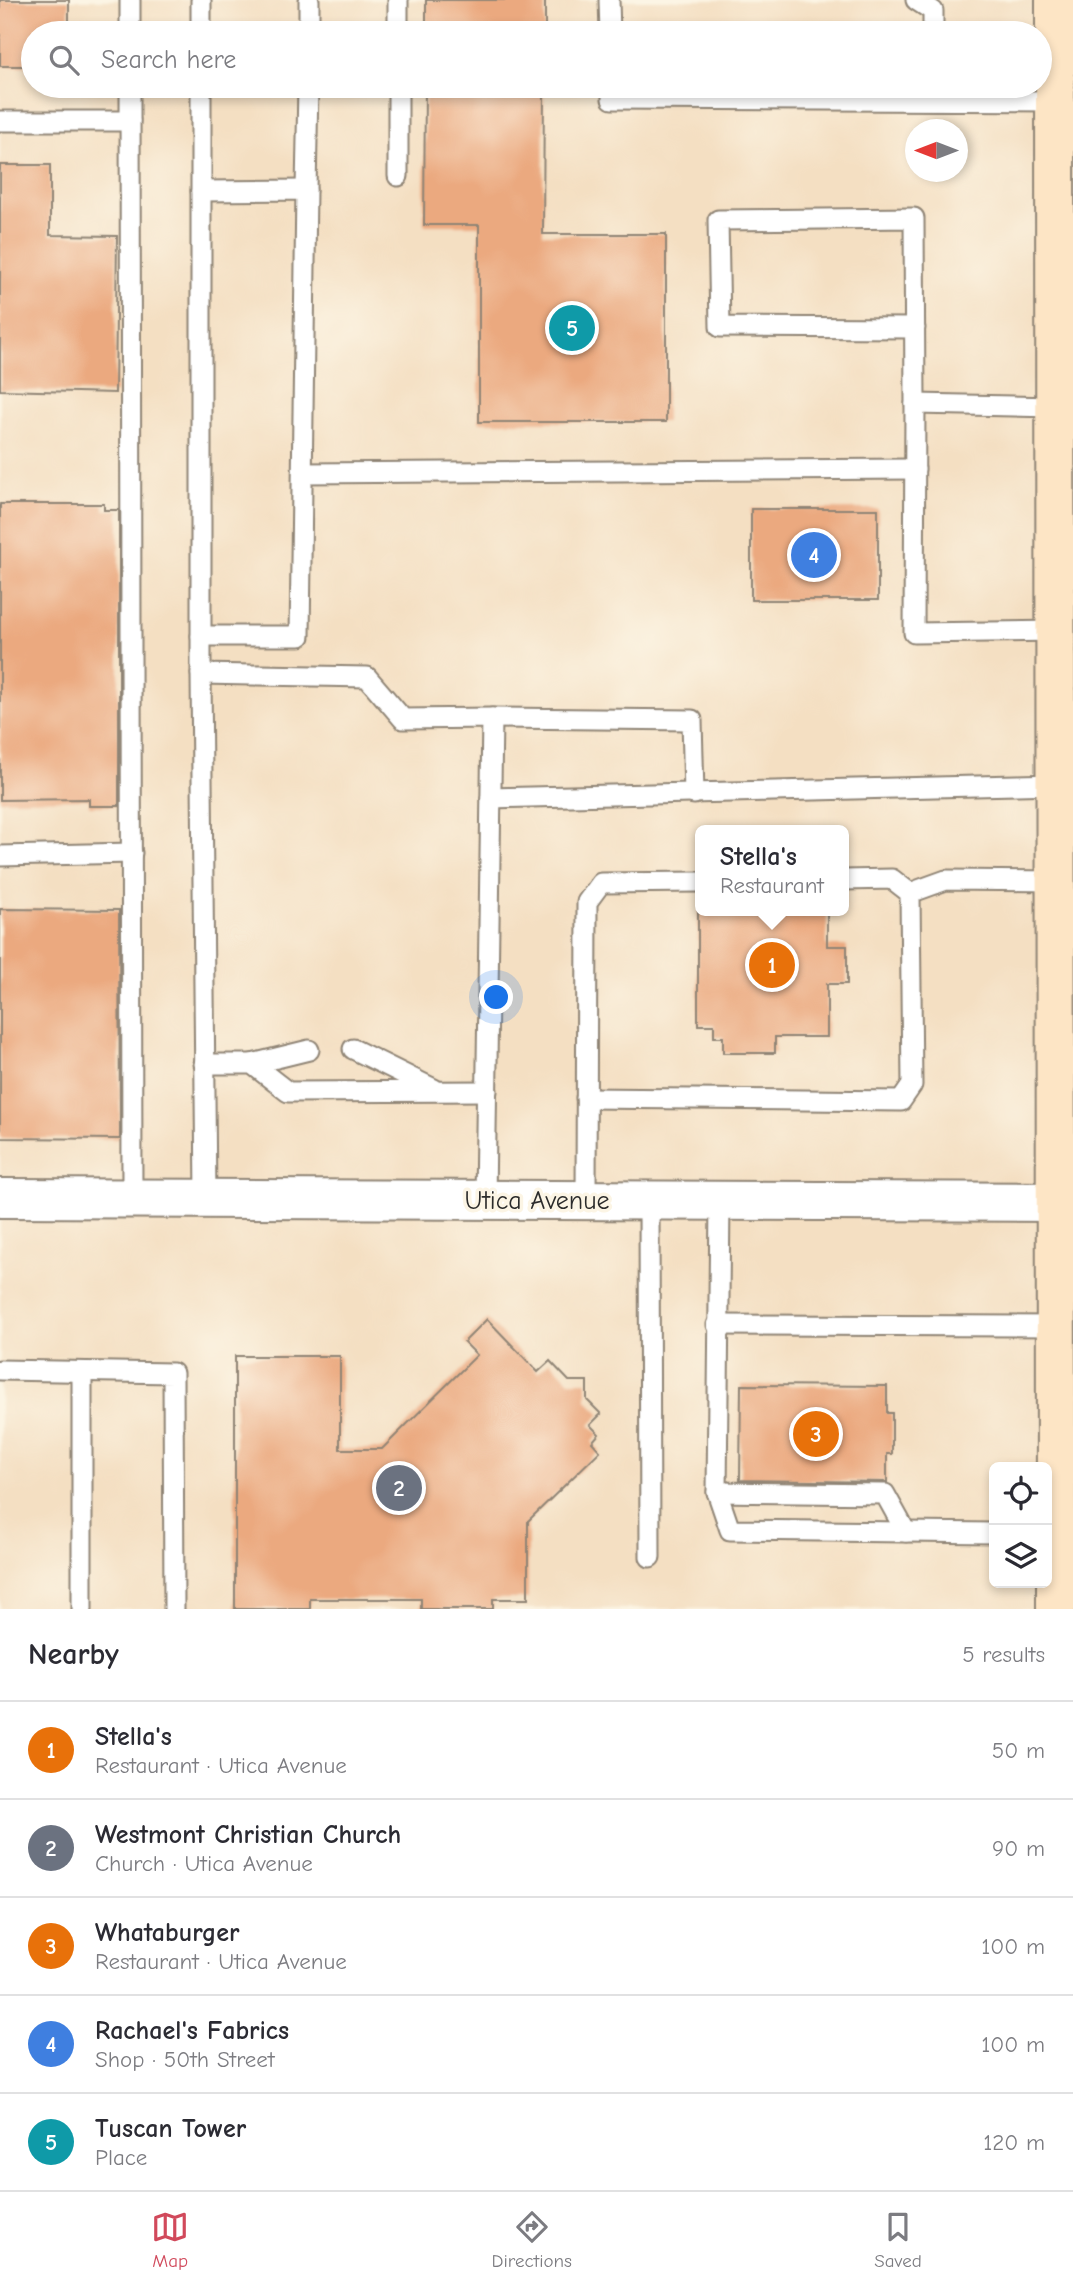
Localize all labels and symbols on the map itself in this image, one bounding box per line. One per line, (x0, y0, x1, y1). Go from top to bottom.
north arrow (905, 119, 968, 182)
pin: 5 (549, 302, 595, 354)
pin: 4 (791, 529, 837, 581)
pin: 1 (749, 939, 795, 991)
your location (479, 980, 513, 1014)
street label: Utica Avenue (464, 1186, 610, 1216)
pin: 3 (793, 1408, 839, 1460)
pin: 2 (376, 1462, 422, 1514)

